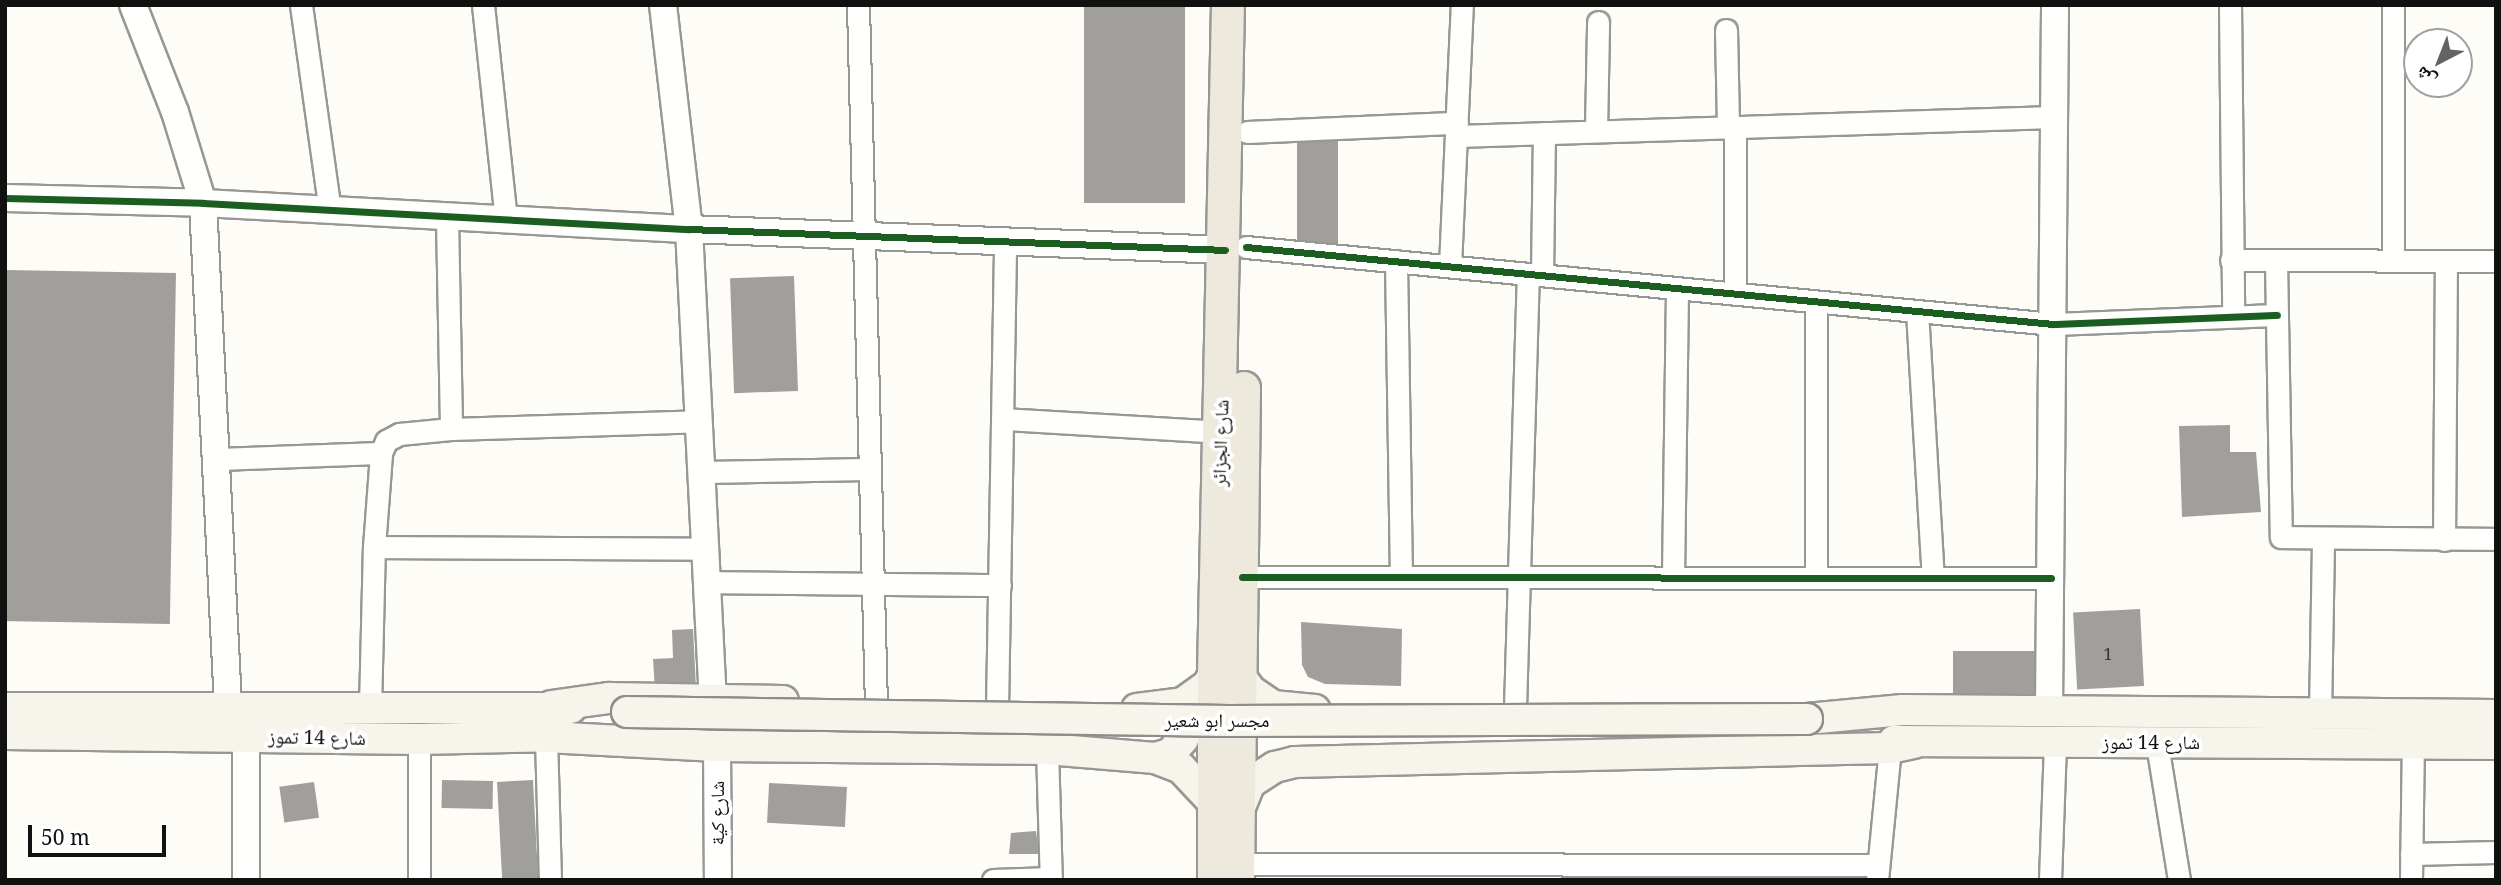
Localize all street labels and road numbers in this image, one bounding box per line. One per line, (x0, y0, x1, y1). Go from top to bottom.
street label: شارع الجزائر (1208, 399, 1234, 487)
street label: مجسر ابو شعير (1165, 710, 1269, 732)
street label: شارع 14 تموز (268, 726, 366, 750)
street label: شارع 14 تموز (2102, 732, 2200, 754)
street label: شارع كية (707, 781, 729, 845)

